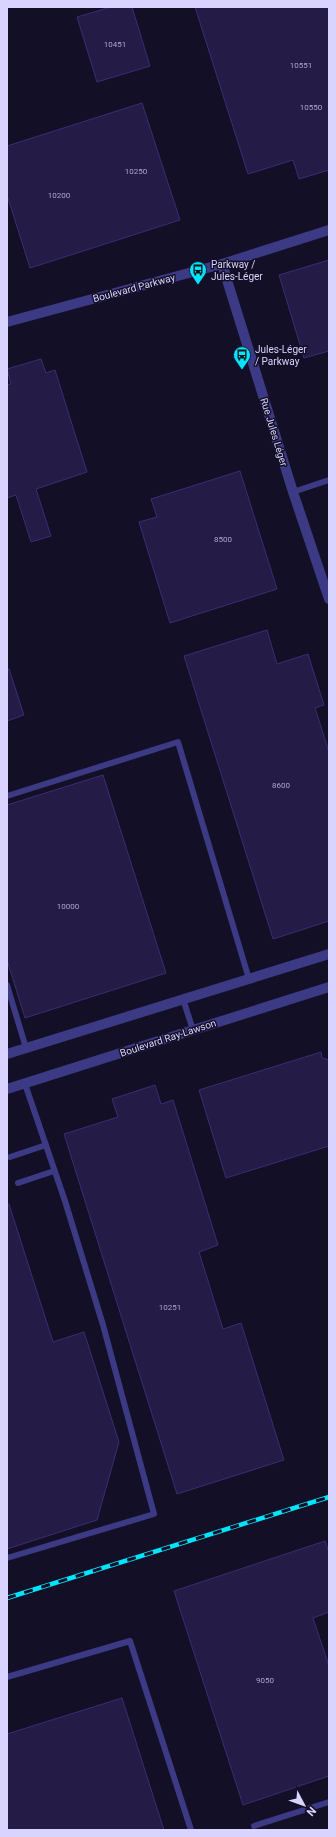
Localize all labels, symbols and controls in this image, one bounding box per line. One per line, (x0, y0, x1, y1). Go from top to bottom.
house number: 10451 (104, 40, 126, 49)
house number: 10551 (290, 61, 312, 70)
house number: 10550 (300, 103, 323, 112)
house number: 10250 (125, 167, 148, 176)
house number: 10200 (48, 191, 71, 200)
place label: Parkway / Jules-Léger (211, 259, 263, 282)
bus stop icon: Parkway / Jules-Léger (188, 260, 208, 285)
street label: Boulevard Parkway (92, 272, 176, 304)
place label: Jules-Léger / Parkway (255, 344, 307, 367)
bus stop icon: Jules-Léger / Parkway (232, 345, 252, 370)
street label: Rue Jules Léger (258, 397, 290, 468)
house number: 8500 (214, 535, 232, 544)
house number: 8600 (272, 781, 290, 790)
house number: 10000 (57, 902, 80, 911)
street label: Boulevard Ray-Lawson (119, 1017, 217, 1059)
house number: 10251 (159, 1303, 181, 1312)
house number: 9050 (256, 1676, 274, 1685)
north arrow (284, 1785, 324, 1825)
text: N (304, 1804, 319, 1819)

